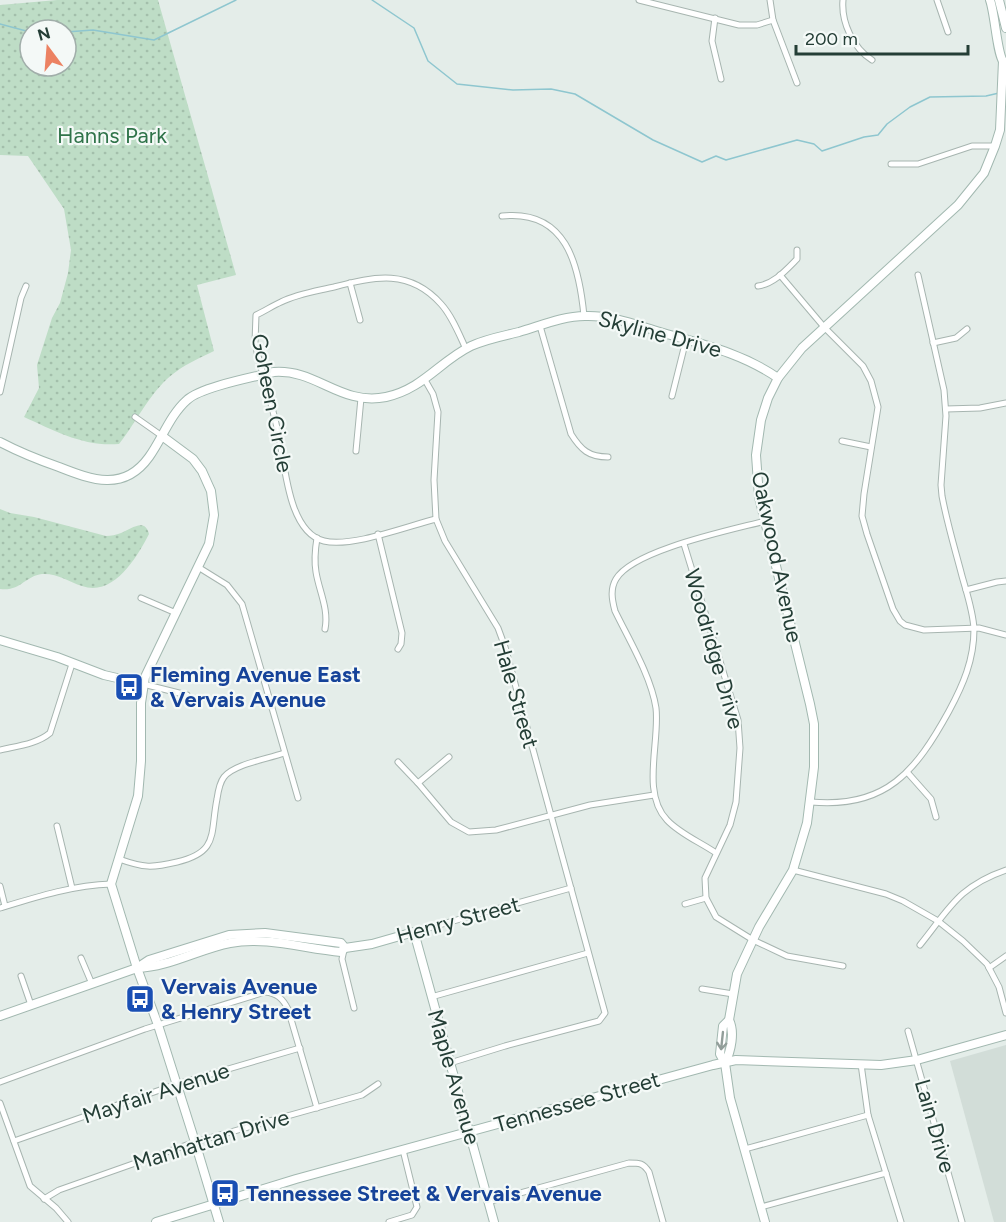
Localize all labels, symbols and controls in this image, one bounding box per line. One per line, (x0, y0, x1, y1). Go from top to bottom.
north arrow (18, 18, 78, 78)
scale bar (796, 18, 968, 56)
text: N (35, 23, 53, 45)
text: 200 m (805, 28, 858, 50)
park label: Hanns Park (57, 122, 167, 149)
street label: Skyline Drive (596, 305, 724, 363)
street label: Goheen Circle (245, 331, 299, 475)
street label: Oakwood Avenue (746, 469, 808, 645)
street label: Woodridge Drive (678, 566, 750, 732)
street label: Hale Street (488, 637, 544, 751)
place label: Fleming Avenue East & Vervais Avenue (150, 661, 361, 713)
bus stop icon: Fleming Avenue East & Vervais Avenue (113, 671, 145, 703)
street label: Henry Street (393, 891, 523, 949)
place label: Vervais Avenue & Henry Street (161, 973, 317, 1025)
bus stop icon: Vervais Avenue & Henry Street (124, 983, 156, 1015)
street label: Maple Avenue (422, 1006, 486, 1148)
one-way arrow (716, 1030, 727, 1050)
street label: Mayfair Avenue (79, 1057, 233, 1129)
street label: Tennessee Street (491, 1065, 663, 1139)
street label: Lain Drive (909, 1076, 961, 1176)
street label: Manhattan Drive (130, 1103, 292, 1177)
bus stop icon: Tennessee Street & Vervais Avenue (209, 1177, 241, 1209)
place label: Tennessee Street & Vervais Avenue (246, 1180, 602, 1207)

